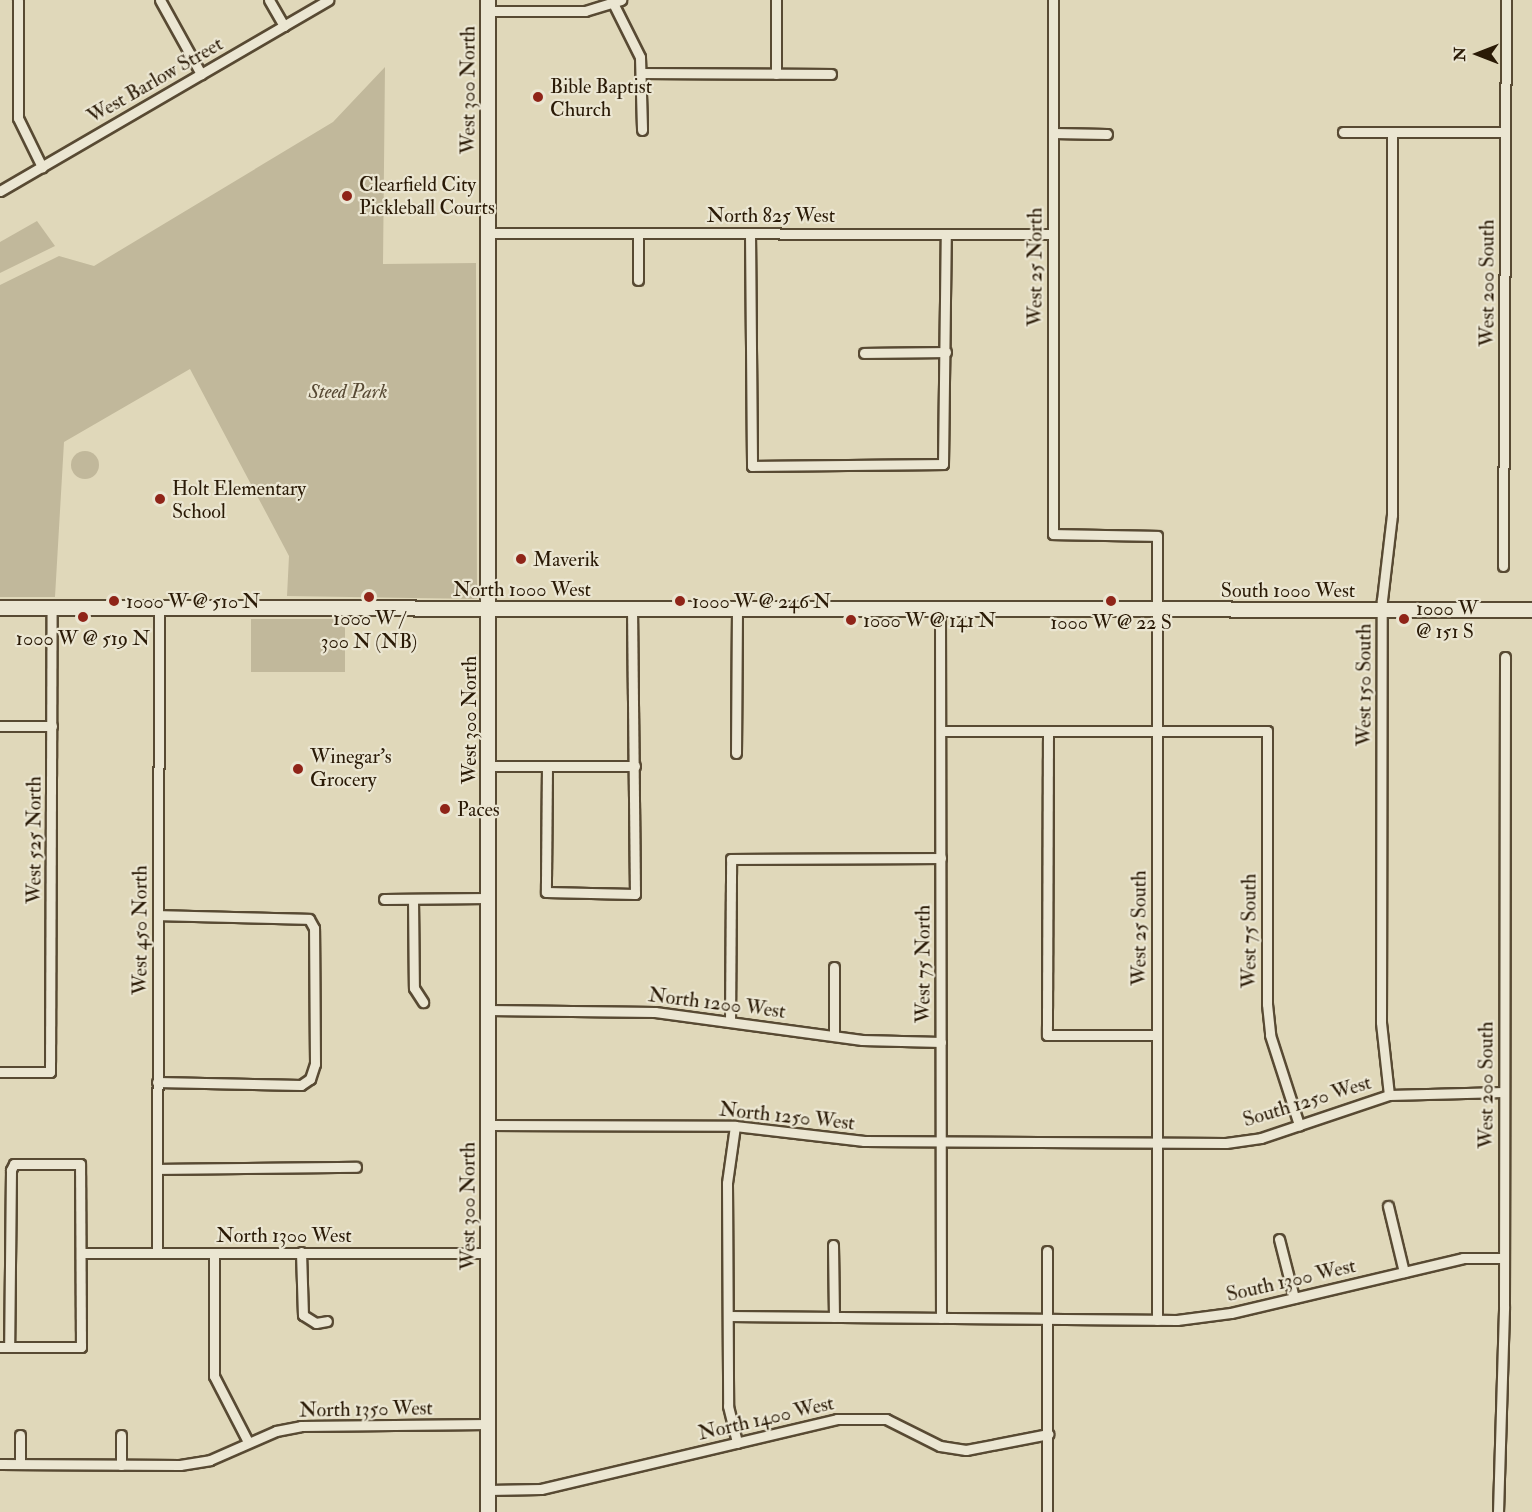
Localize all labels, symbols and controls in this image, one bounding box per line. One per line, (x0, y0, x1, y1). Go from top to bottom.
north arrow (1448, 24, 1508, 84)
street label: West 300 North (456, 26, 480, 154)
street label: West Barlow Street (83, 31, 227, 129)
text: N (1450, 47, 1470, 61)
place label: Bible Baptist Church (550, 74, 652, 121)
marker: Bible Baptist Church (531, 90, 545, 104)
place label: Clearfield City Pickleball Courts (359, 172, 495, 219)
marker: Clearfield City Pickleball Courts (340, 189, 354, 203)
street label: North 825 West (707, 203, 835, 227)
street label: West 25 North (1023, 207, 1047, 327)
street label: West 200 South (1475, 219, 1499, 347)
park label: Steed Park (308, 379, 388, 403)
place label: Holt Elementary School (172, 476, 306, 523)
marker: Holt Elementary School (153, 492, 167, 506)
place label: Maverik (533, 547, 599, 571)
marker: Maverik (514, 552, 528, 566)
street label: North 1000 West (453, 577, 591, 601)
street label: South 1000 West (1221, 578, 1355, 602)
place label: 1000 W @ 510 N (126, 589, 260, 613)
place label: 1000 W @ 246 N (692, 589, 831, 613)
marker: 1000 W / 300 N (NB) (362, 590, 376, 604)
marker: 1000 W @ 510 N (107, 594, 121, 608)
marker: 1000 W @ 246 N (673, 594, 687, 608)
marker: 1000 W @ 22 S (1104, 594, 1118, 608)
place label: 1000 W @ 151 S (1416, 596, 1478, 643)
place label: 1000 W / 300 N (NB) (321, 606, 417, 653)
place label: 1000 W @ 141 N (863, 608, 996, 632)
marker: 1000 W @ 519 N (76, 610, 90, 624)
place label: 1000 W @ 22 S (1050, 610, 1172, 634)
marker: 1000 W @ 151 S (1397, 612, 1411, 626)
marker: 1000 W @ 141 N (844, 613, 858, 627)
street label: West 150 South (1352, 624, 1376, 746)
place label: 1000 W @ 519 N (16, 626, 150, 650)
street label: West 300 North (457, 656, 481, 784)
place label: Winegar's Grocery (310, 745, 392, 792)
marker: Winegar's Grocery (291, 762, 305, 776)
street label: West 525 North (22, 776, 46, 904)
place label: Paces (457, 797, 500, 821)
marker: Paces (438, 802, 452, 816)
street label: West 450 North (128, 865, 152, 995)
street label: West 25 South (1127, 870, 1151, 986)
street label: West 75 South (1237, 874, 1261, 988)
street label: West 75 North (911, 905, 935, 1023)
street label: North 1200 West (647, 983, 787, 1023)
street label: West 200 South (1474, 1021, 1498, 1149)
street label: South 1250 West (1240, 1070, 1374, 1132)
street label: North 1250 West (718, 1097, 856, 1135)
street label: West 300 North (456, 1142, 480, 1270)
street label: North 1300 West (216, 1223, 352, 1247)
street label: South 1300 West (1224, 1253, 1358, 1307)
street label: North 1400 West (696, 1391, 836, 1445)
street label: North 1350 West (299, 1396, 433, 1422)

